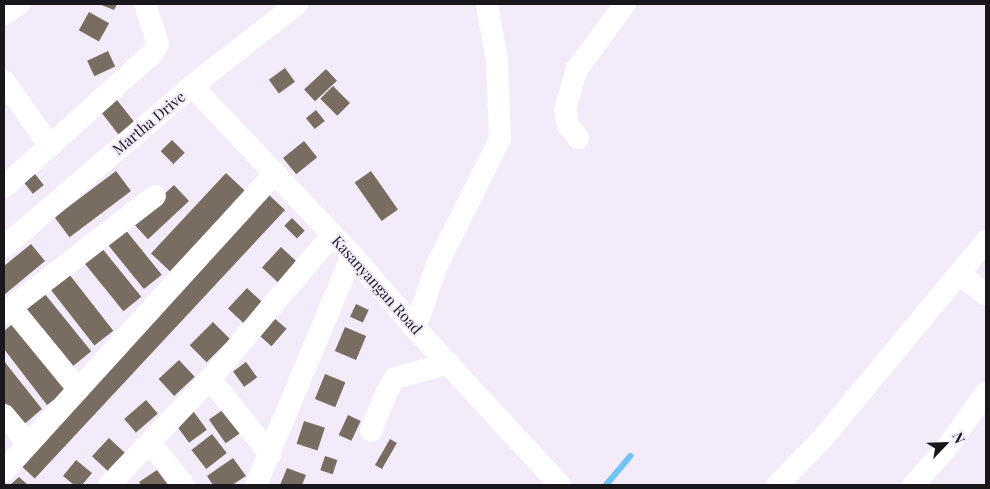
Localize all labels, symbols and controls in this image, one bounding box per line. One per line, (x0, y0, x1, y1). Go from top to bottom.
street label: Martha Drive (109, 87, 189, 159)
street label: Kasanyangan Road (328, 232, 426, 338)
north arrow (920, 419, 970, 469)
text: N (948, 429, 970, 446)

